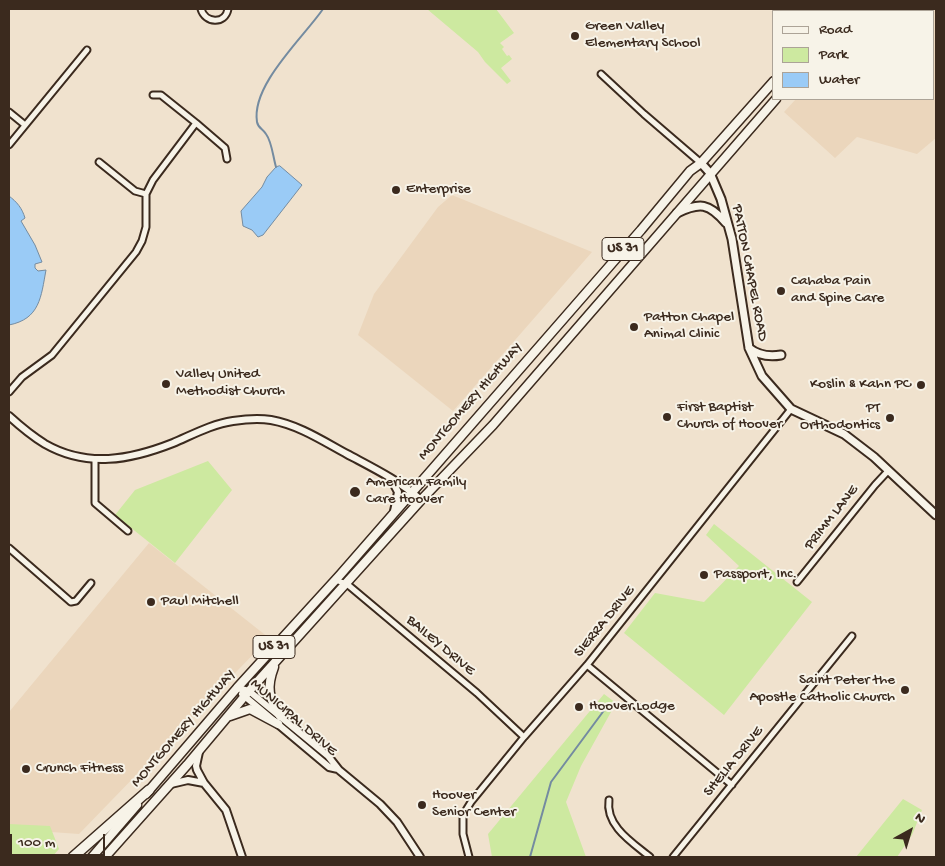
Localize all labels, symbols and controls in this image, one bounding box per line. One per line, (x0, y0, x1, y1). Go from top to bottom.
legend (772, 10, 935, 100)
place label: Green Valley Elementary School (585, 18, 701, 53)
text: Road (819, 21, 852, 39)
marker: Green Valley Elementary School (569, 30, 581, 42)
text: Park (819, 46, 848, 64)
text: Water (819, 71, 859, 89)
place label: Enterprise (406, 181, 471, 199)
marker: Enterprise (390, 184, 402, 196)
street label: PATTON CHAPEL ROAD (727, 203, 771, 343)
road number: US 31 (602, 238, 644, 260)
place label: Cahaba Pain and Spine Care (791, 273, 884, 308)
marker: Cahaba Pain and Spine Care (775, 285, 787, 297)
place label: Patton Chapel Animal Clinic (644, 309, 734, 344)
marker: Patton Chapel Animal Clinic (628, 321, 640, 333)
street label: MONTGOMERY HIGHWAY (415, 339, 527, 465)
place label: Valley United Methodist Church (176, 366, 285, 401)
place label: Koslin & Kahn PC (810, 376, 911, 394)
marker: Valley United Methodist Church (160, 378, 172, 390)
marker: Koslin & Kahn PC (915, 379, 927, 391)
place label: First Baptist Church of Hoover (677, 399, 782, 434)
place label: PT Orthodontics (800, 400, 880, 435)
marker: First Baptist Church of Hoover (661, 411, 673, 423)
marker: PT Orthodontics (884, 412, 896, 424)
place label: American Family Care Hoover (366, 474, 467, 509)
street label: PRIMM LANE (801, 482, 863, 554)
marker: American Family Care Hoover (348, 485, 362, 499)
place label: Passport, Inc. (714, 566, 797, 584)
marker: Passport, Inc. (698, 569, 710, 581)
street label: SIERRA DRIVE (571, 583, 639, 661)
place label: Paul Mitchell (161, 593, 239, 611)
marker: Paul Mitchell (145, 596, 157, 608)
street label: BAILEY DRIVE (402, 612, 478, 680)
road number: US 31 (253, 636, 295, 659)
street label: MONTGOMERY HIGHWAY (128, 666, 240, 792)
place label: Saint Peter the Apostle Catholic Church (749, 672, 895, 707)
street label: MUNICIPAL DRIVE (246, 675, 340, 761)
marker: Saint Peter the Apostle Catholic Church (899, 684, 911, 696)
place label: Hoover Lodge (589, 698, 675, 716)
marker: Hoover Lodge (573, 701, 585, 713)
street label: SHELIA DRIVE (700, 723, 768, 801)
place label: Crunch Fitness (36, 760, 123, 778)
marker: Crunch Fitness (20, 763, 32, 775)
place label: Hoover Senior Center (432, 787, 516, 822)
marker: Hoover Senior Center (416, 799, 428, 811)
north arrow (885, 806, 935, 856)
text: N (911, 809, 929, 828)
scale bar (12, 824, 108, 856)
text: 100 m (18, 834, 55, 852)

